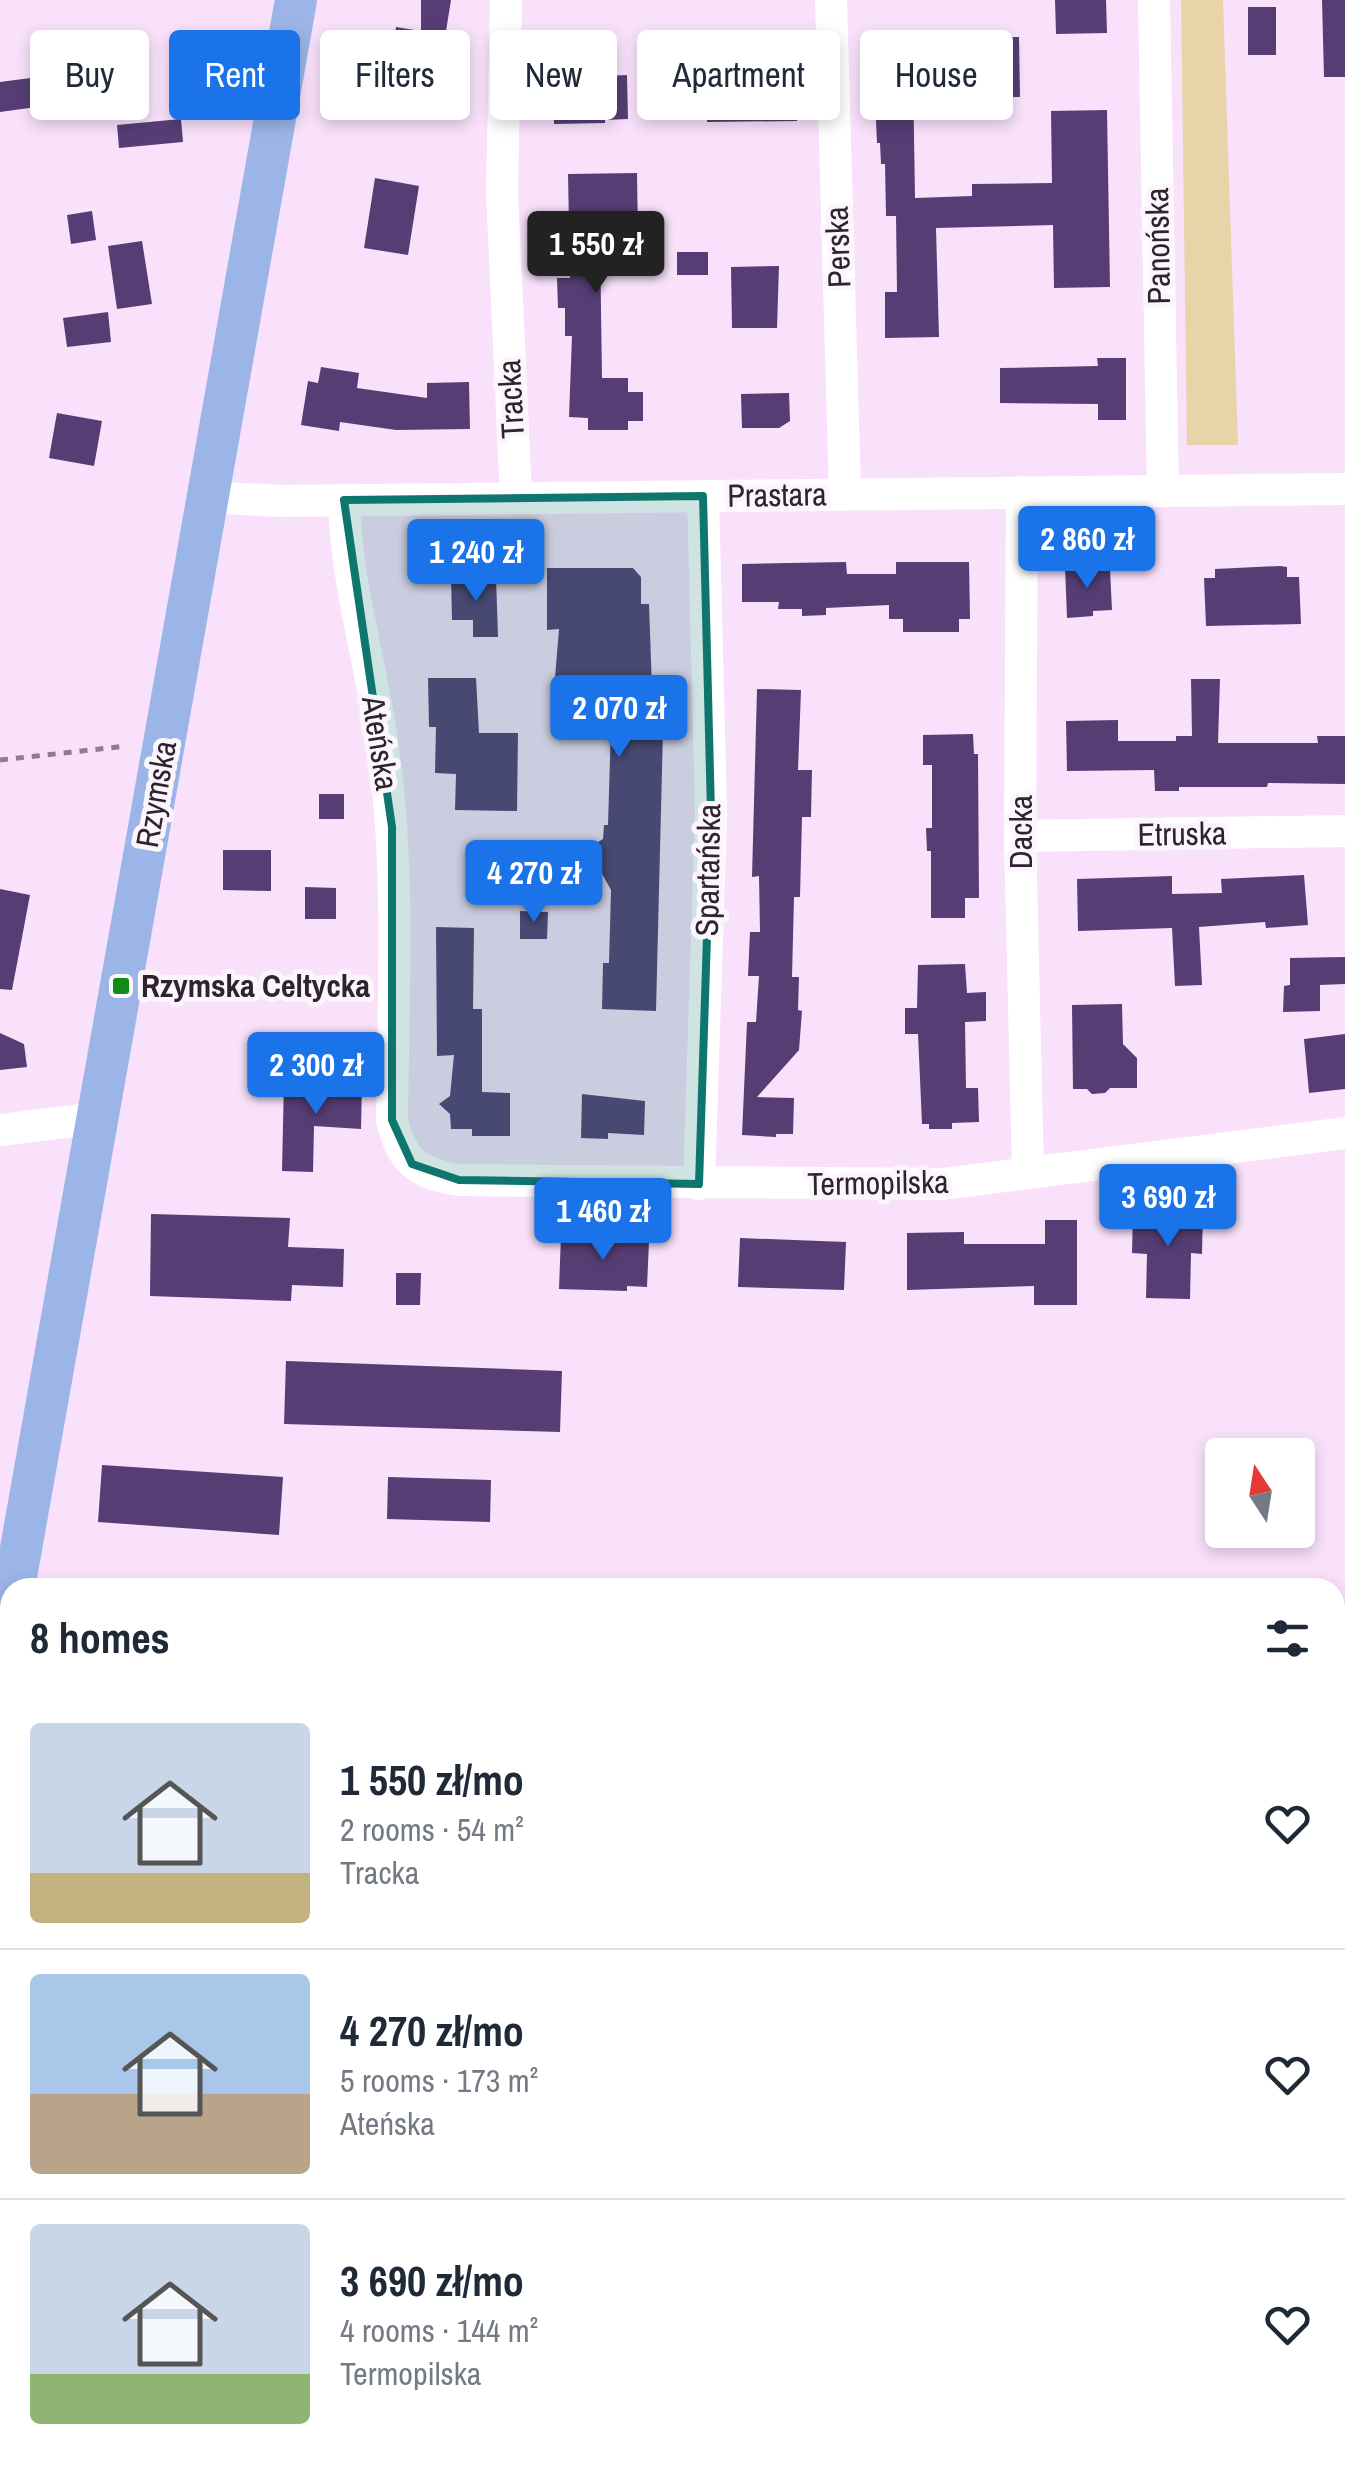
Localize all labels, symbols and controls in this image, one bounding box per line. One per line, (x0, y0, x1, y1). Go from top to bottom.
chip: Buy (30, 30, 149, 120)
chip: Rent (169, 30, 300, 120)
chip: Filters (320, 30, 470, 120)
chip: New (490, 30, 617, 120)
chip: Apartment (637, 30, 840, 120)
chip: House (860, 30, 1013, 120)
street label: Panońska (1135, 187, 1180, 305)
street label: Perska (815, 205, 860, 289)
pin: 1 550 zł (493, 211, 699, 296)
text: 1 550 zł (549, 222, 643, 265)
street label: Tracka (487, 358, 534, 440)
street label: Prastara (727, 472, 827, 517)
pin: 2 860 zł (984, 506, 1190, 591)
text: 2 860 zł (1040, 517, 1134, 560)
pin: 1 240 zł (373, 519, 579, 604)
text: 1 240 zł (429, 530, 523, 573)
pin: 2 070 zł (516, 675, 722, 760)
text: 2 070 zł (572, 686, 666, 729)
street label: Ateńska (352, 692, 409, 794)
street label: Rzymska (125, 737, 186, 851)
street label: Dacka (999, 794, 1042, 869)
street label: Spartańska (685, 803, 730, 937)
street label: Etruska (1137, 811, 1227, 856)
pin: 4 270 zł (431, 840, 637, 925)
text: 4 270 zł (487, 851, 581, 894)
place label: Rzymska Celtycka (141, 964, 370, 1007)
marker: Rzymska Celtycka (110, 975, 132, 997)
pin: 2 300 zł (213, 1032, 419, 1117)
text: 2 300 zł (269, 1043, 363, 1086)
street label: Termopilska (807, 1160, 949, 1205)
pin: 3 690 zł (1065, 1164, 1271, 1249)
text: 3 690 zł (1121, 1175, 1215, 1218)
pin: 1 460 zł (500, 1178, 706, 1263)
text: 1 460 zł (556, 1189, 650, 1232)
north arrow (1205, 1438, 1315, 1548)
map controls (1205, 1438, 1315, 1548)
text: 8 homes (30, 1610, 170, 1666)
icon: filters (1260, 1611, 1315, 1666)
text: 1 550 zł/mo (340, 1752, 524, 1808)
icon: home (110, 1763, 230, 1883)
icon: heart (1260, 1796, 1315, 1851)
text: 2 rooms · 54 m² (340, 1808, 524, 1851)
text: Tracka (340, 1851, 419, 1894)
text: 4 270 zł/mo (340, 2003, 524, 2059)
icon: home (110, 2014, 230, 2134)
icon: heart (1260, 2047, 1315, 2102)
text: 5 rooms · 173 m² (340, 2059, 538, 2102)
text: Ateńska (340, 2102, 435, 2145)
text: 3 690 zł/mo (340, 2253, 524, 2309)
icon: home (110, 2264, 230, 2384)
icon: heart (1260, 2297, 1315, 2352)
text: 4 rooms · 144 m² (340, 2309, 538, 2352)
text: Termopilska (340, 2352, 481, 2395)

